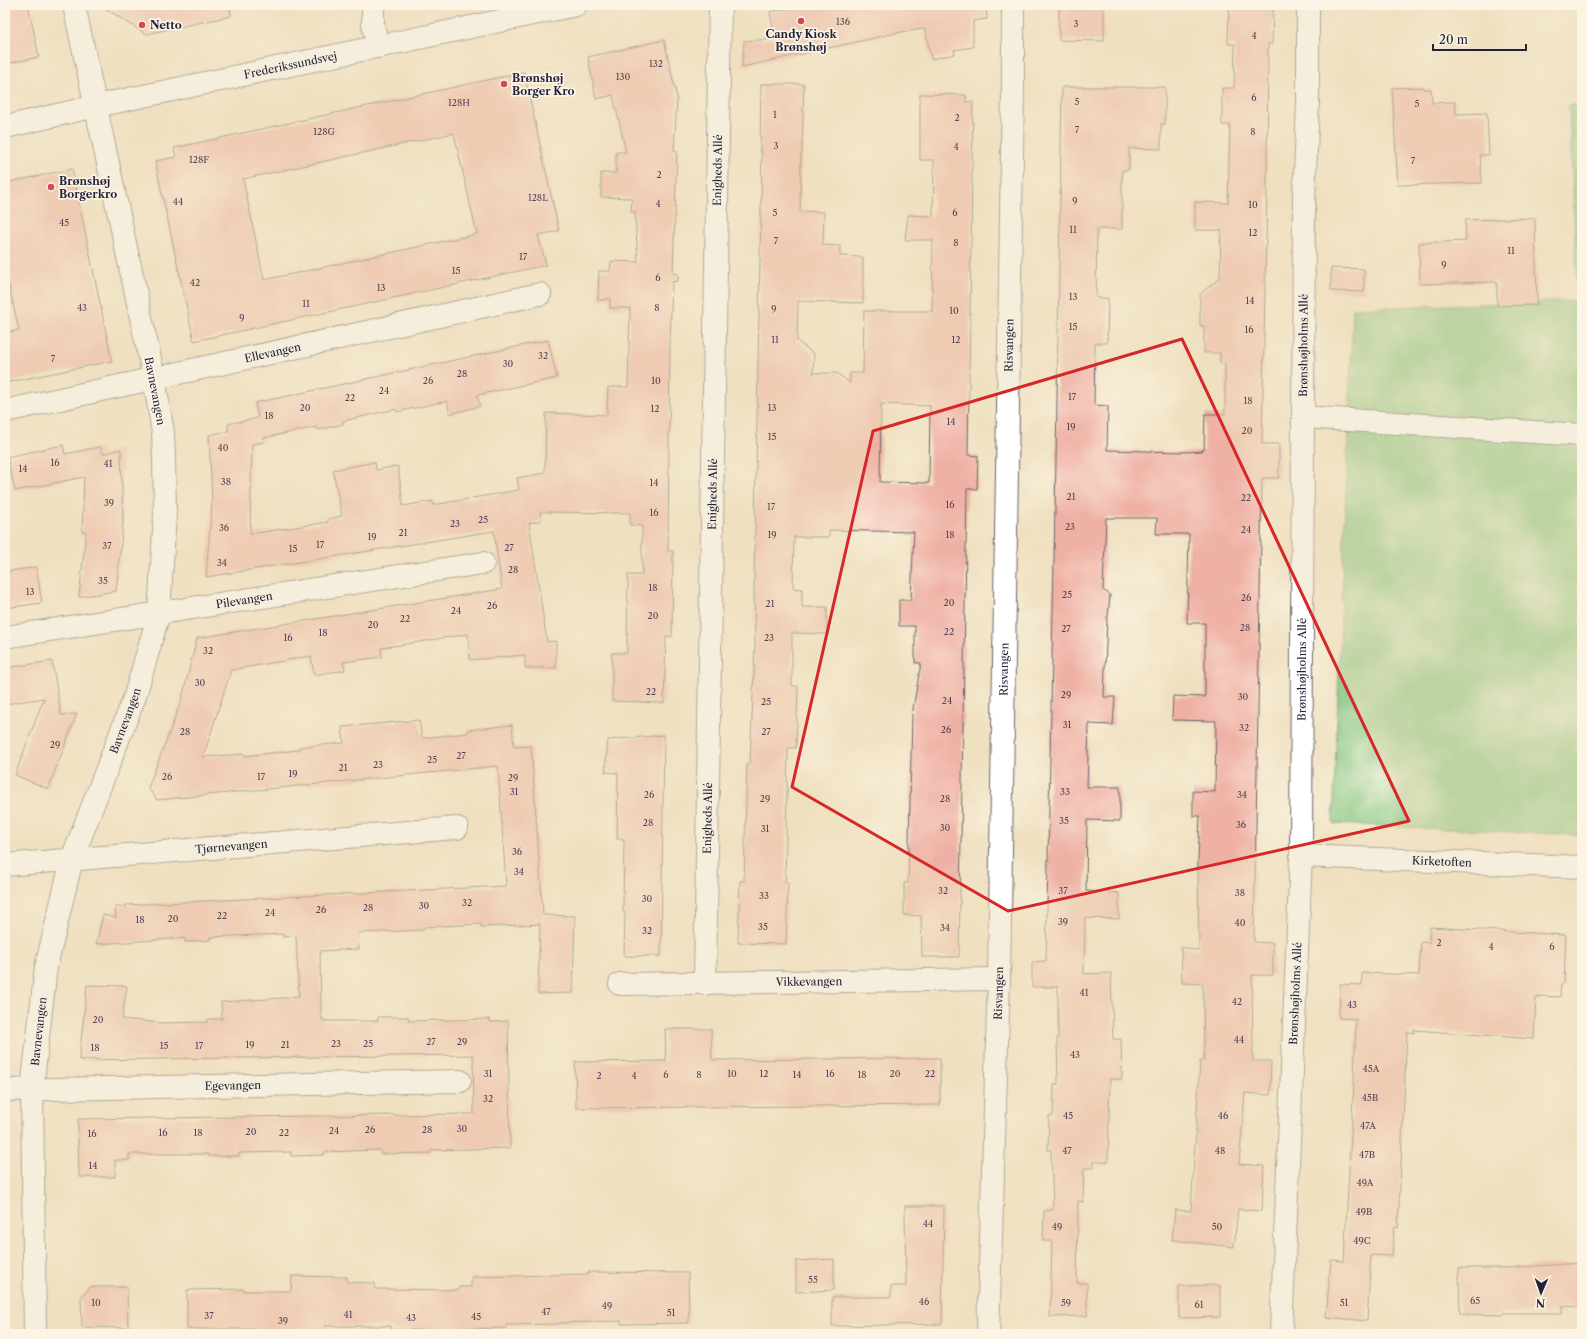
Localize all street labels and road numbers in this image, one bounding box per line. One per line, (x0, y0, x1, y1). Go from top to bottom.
street label: Frederikssundsvej (243, 49, 338, 82)
street label: Enigheds Allé (710, 134, 725, 206)
street label: Brønshøjholms Allé (1296, 294, 1311, 397)
street label: Risvangen (1002, 318, 1016, 372)
street label: Ellevangen (243, 339, 302, 365)
street label: Bavnevangen (142, 356, 168, 426)
street label: Enigheds Allé (705, 458, 720, 530)
street label: Pilevangen (215, 589, 274, 611)
street label: Brønshøjholms Allé (1295, 618, 1309, 721)
street label: Risvangen (996, 642, 1011, 696)
street label: Bavnevangen (106, 686, 144, 756)
street label: Enigheds Allé (700, 782, 715, 854)
street label: Tjørnevangen (194, 837, 268, 856)
street label: Kirketoften (1412, 853, 1472, 870)
street label: Brønshøjholms Allé (1286, 942, 1304, 1045)
street label: Risvangen (991, 966, 1006, 1020)
street label: Vikkevangen (775, 974, 843, 989)
street label: Bavnevangen (28, 996, 50, 1067)
street label: Egevangen (205, 1078, 261, 1093)

